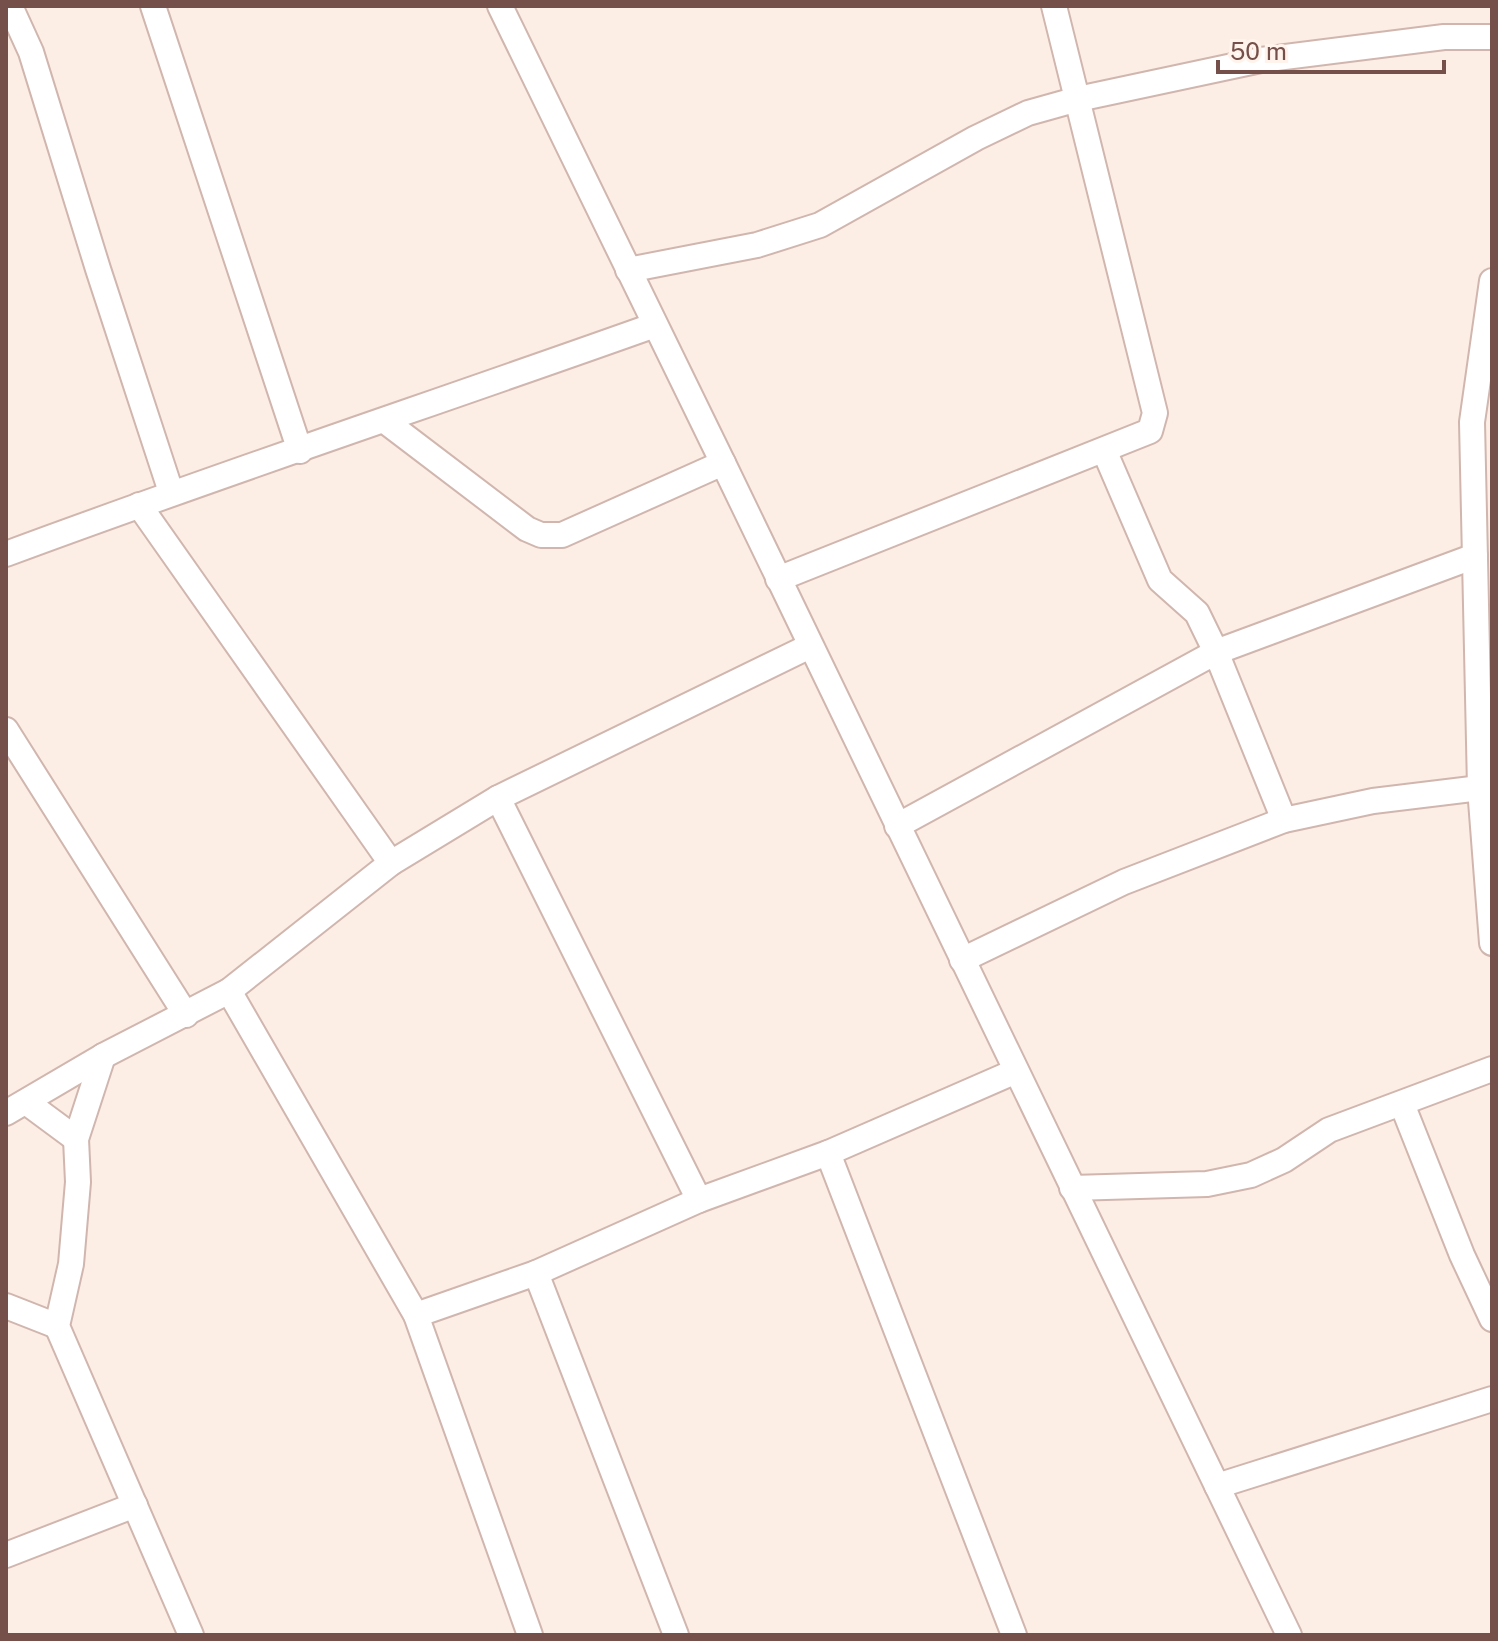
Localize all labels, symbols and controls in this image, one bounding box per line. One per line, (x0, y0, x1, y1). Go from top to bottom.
scale bar (1218, 24, 1444, 74)
text: 50 m (1230, 37, 1287, 65)

